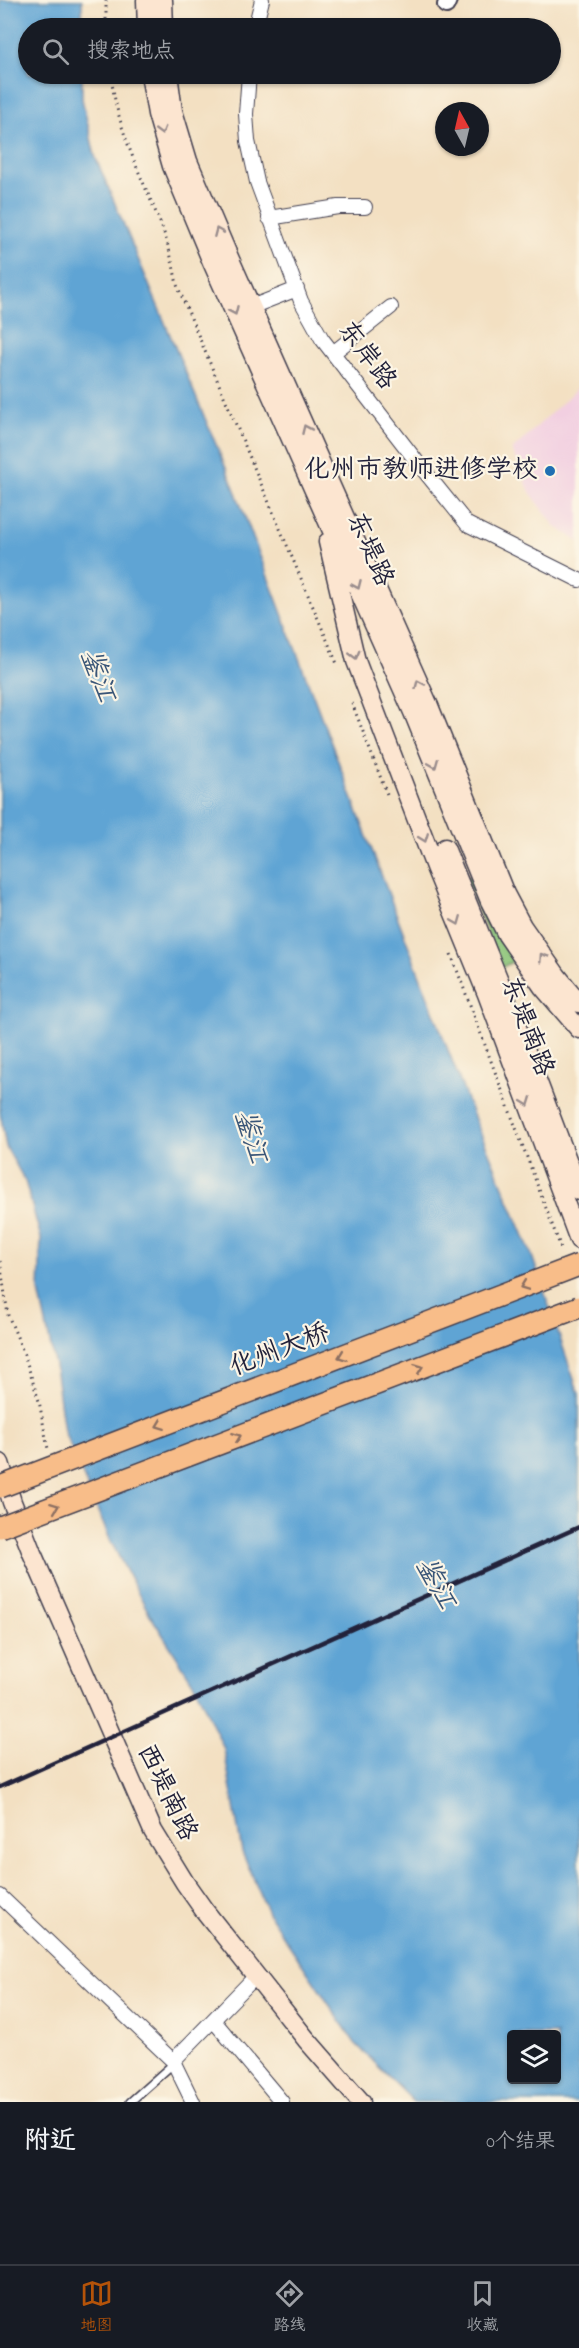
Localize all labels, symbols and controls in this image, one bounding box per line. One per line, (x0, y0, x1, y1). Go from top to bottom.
search box (18, 18, 561, 84)
icon: search (39, 35, 72, 68)
text: 搜索地点 (87, 36, 175, 68)
north arrow (435, 102, 489, 156)
one-way arrow (154, 126, 167, 136)
one-way arrow (213, 227, 225, 238)
one-way arrow (227, 305, 239, 316)
street label: 东岸路 (327, 313, 405, 399)
one-way arrow (301, 425, 313, 436)
place label: 化州市教师进修学校 (304, 452, 538, 490)
marker: 化州市教师进修学校 (543, 464, 557, 478)
street label: 东堤路 (336, 507, 402, 593)
one-way arrow (349, 579, 361, 590)
water label: 鉴江 (69, 644, 125, 709)
one-way arrow (348, 649, 360, 660)
one-way arrow (414, 680, 426, 691)
one-way arrow (427, 758, 439, 769)
one-way arrow (416, 832, 429, 843)
one-way arrow (450, 914, 462, 925)
one-way arrow (539, 952, 550, 963)
street label: 东堤南路 (490, 972, 562, 1082)
one-way arrow (520, 1097, 533, 1107)
water label: 鉴江 (223, 1105, 277, 1169)
one-way arrow (520, 1279, 531, 1291)
street label: 化州大桥 (225, 1315, 335, 1387)
one-way arrow (338, 1349, 349, 1361)
one-way arrow (413, 1363, 424, 1375)
one-way arrow (155, 1418, 166, 1431)
one-way arrow (231, 1432, 242, 1444)
one-way arrow (49, 1501, 59, 1514)
water label: 鉴江 (405, 1551, 465, 1618)
street label: 西堤南路 (126, 1738, 206, 1848)
map controls (507, 2030, 561, 2084)
button: layers (507, 2030, 561, 2084)
text: 附近 (24, 2123, 76, 2161)
text: 0个结果 (486, 2128, 555, 2157)
tab: 地图 (80, 2277, 113, 2338)
tab: 路线 (273, 2277, 306, 2338)
tab: 收藏 (466, 2277, 499, 2338)

